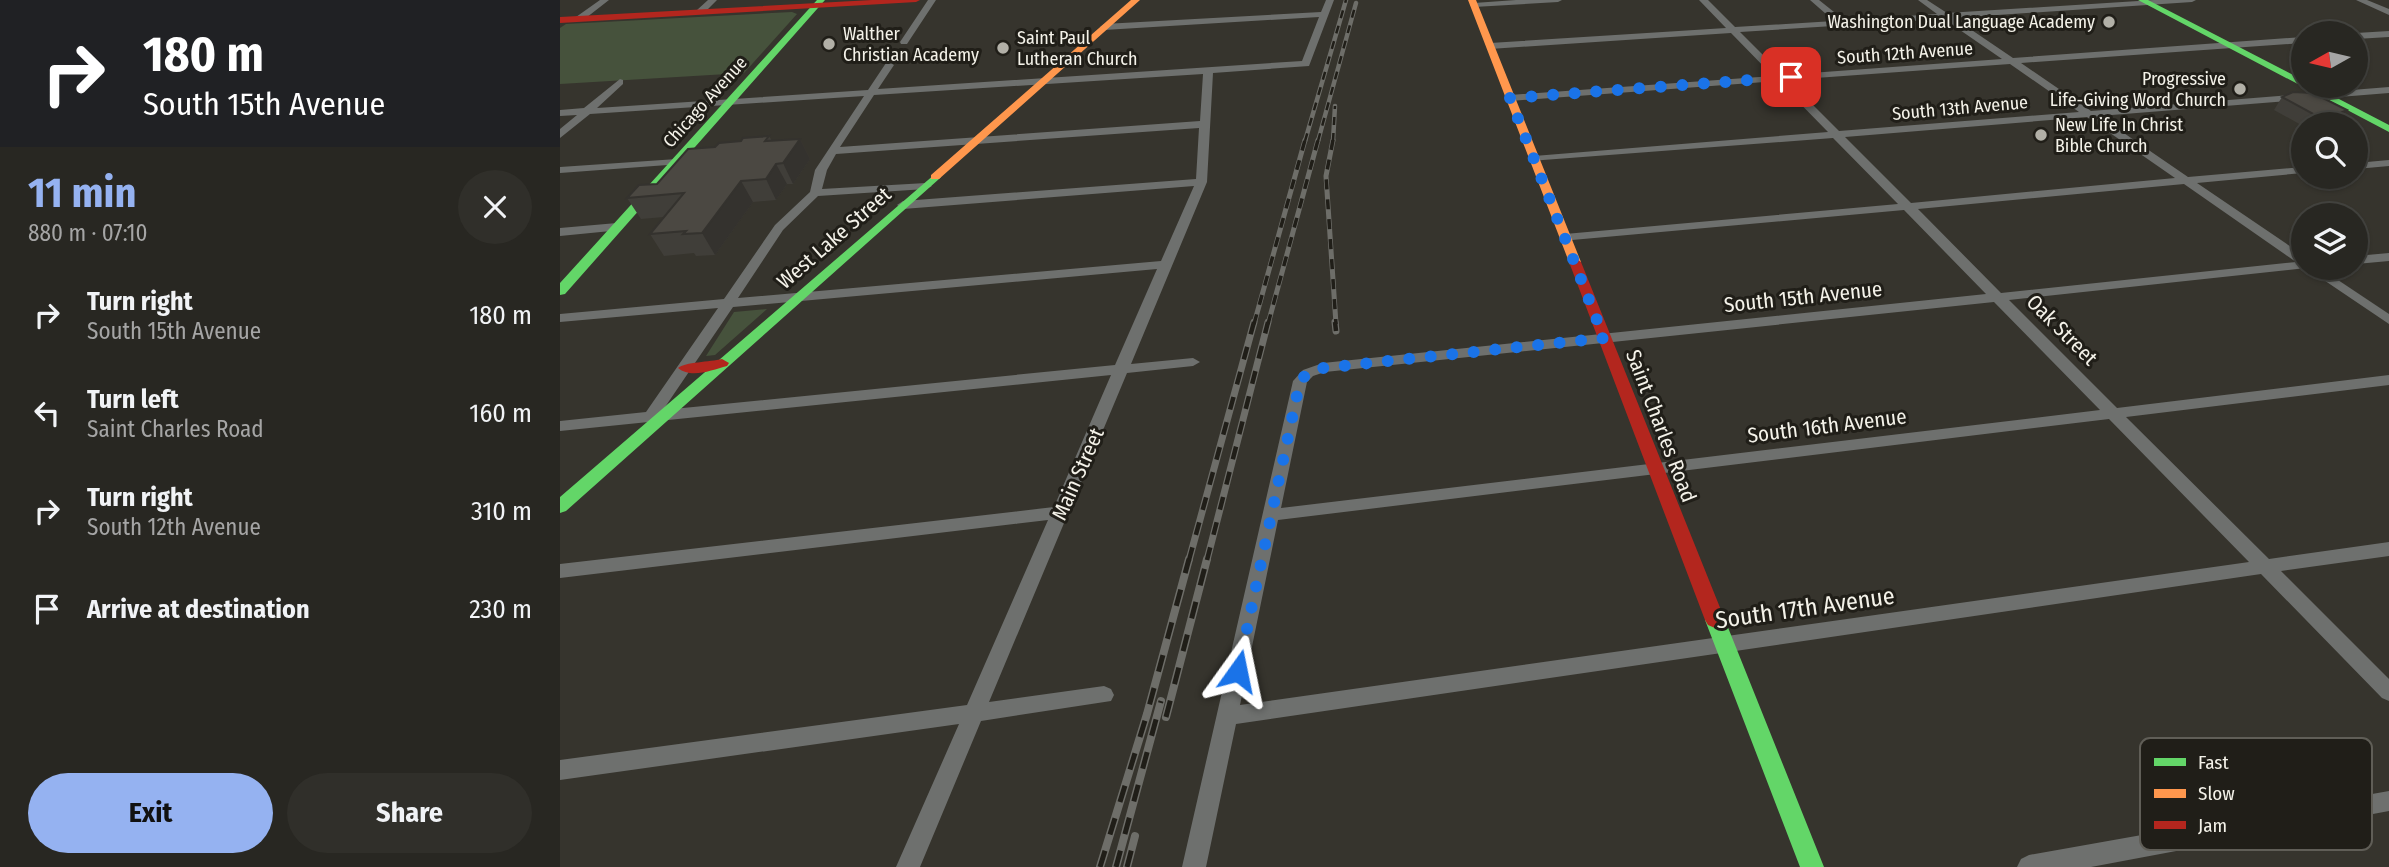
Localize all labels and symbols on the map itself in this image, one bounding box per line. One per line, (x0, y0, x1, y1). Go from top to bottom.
place label: Washington Dual Language Academy (1828, 11, 2095, 33)
marker: Washington Dual Language Academy (2101, 14, 2117, 30)
north arrow (2291, 21, 2368, 98)
place label: Walther Christian Academy (843, 23, 979, 66)
place label: Saint Paul Lutheran Church (1017, 27, 1137, 70)
marker: Walther Christian Academy (821, 36, 837, 52)
street label: South 12th Avenue (1836, 37, 1974, 69)
marker: Saint Paul Lutheran Church (995, 40, 1011, 56)
pin (1761, 47, 1821, 107)
street label: Chicago Avenue (658, 52, 752, 152)
place label: Progressive Life-Giving Word Church (2050, 68, 2226, 111)
marker: Progressive Life-Giving Word Church (2232, 81, 2248, 97)
street label: South 13th Avenue (1891, 91, 2029, 125)
place label: New Life In Christ Bible Church (2055, 114, 2183, 157)
marker: New Life In Christ Bible Church (2033, 127, 2049, 143)
street label: West Lake Street (772, 181, 896, 295)
street label: South 15th Avenue (1723, 276, 1883, 318)
street label: Oak Street (2021, 289, 2103, 371)
street label: Saint Charles Road (1620, 346, 1702, 506)
street label: South 16th Avenue (1746, 403, 1908, 449)
street label: Main Street (1046, 424, 1110, 524)
street label: South 17th Avenue (1714, 582, 1896, 634)
position arrow (1201, 634, 1275, 708)
legend (2140, 738, 2372, 850)
text: Fast (2198, 751, 2229, 774)
text: Slow (2198, 782, 2235, 805)
text: Jam (2198, 814, 2227, 837)

